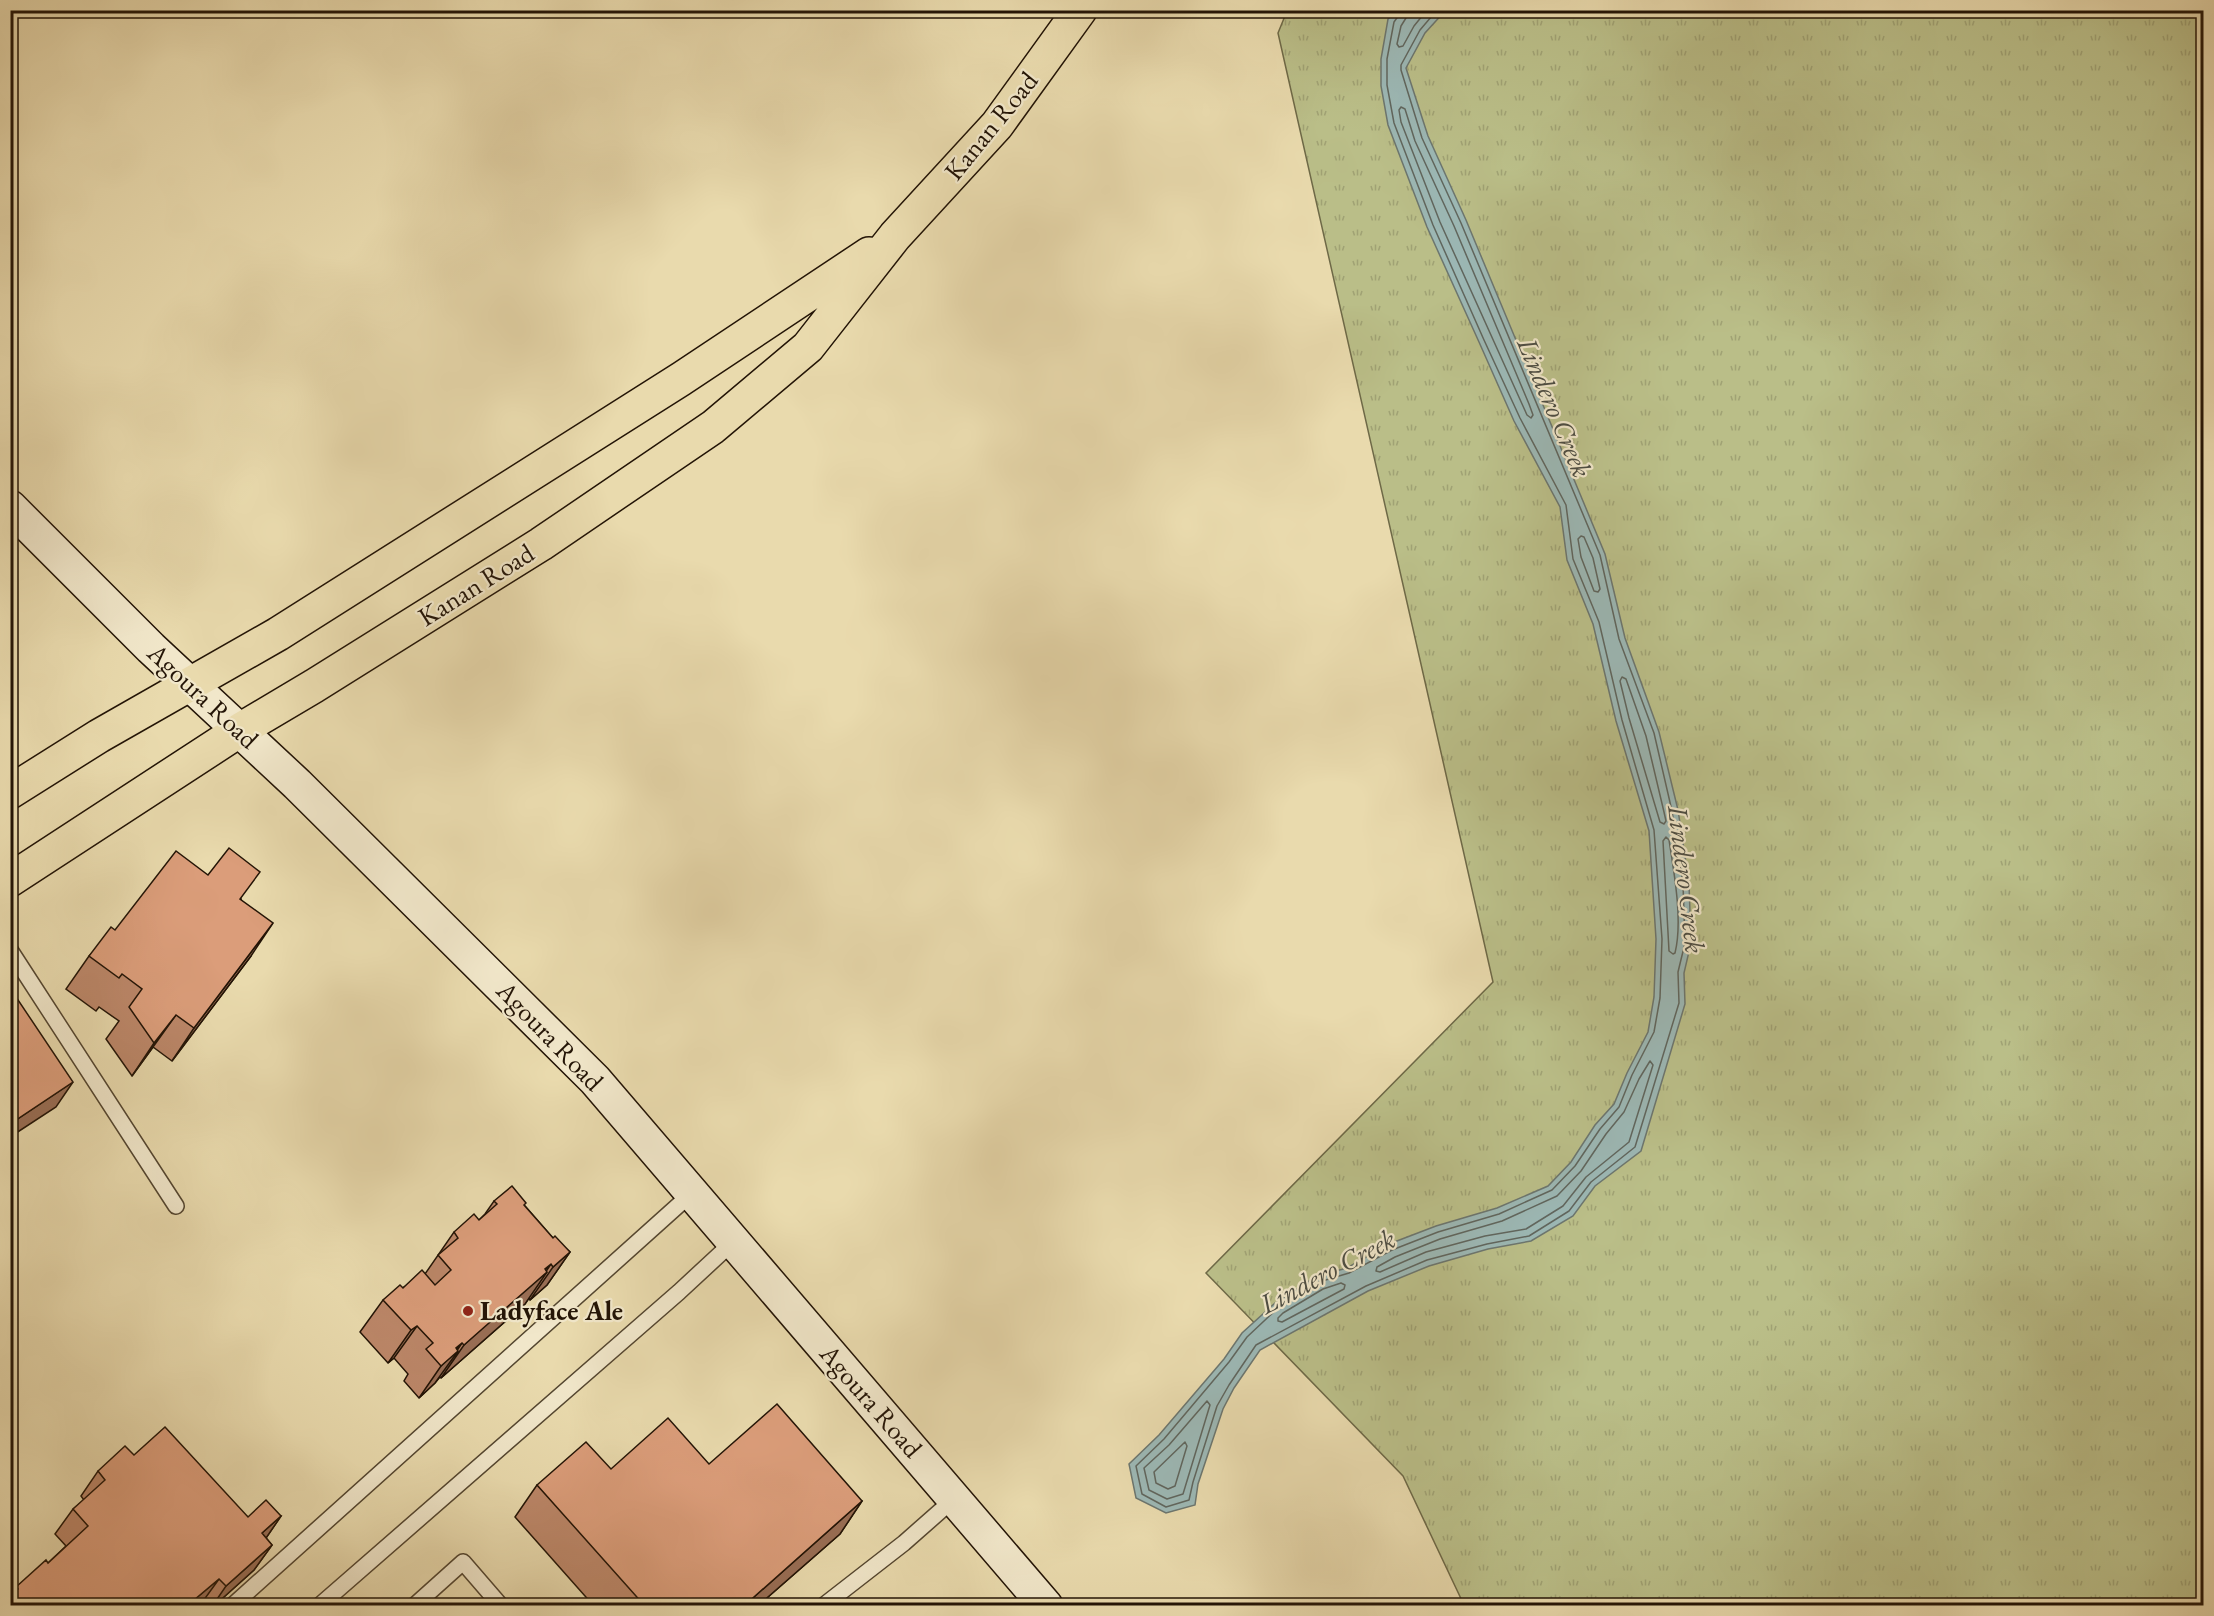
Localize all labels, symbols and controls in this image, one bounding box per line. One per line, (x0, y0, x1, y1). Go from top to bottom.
street label: Kanan Road (936, 64, 1045, 187)
water label: Lindero Creek (1509, 330, 1601, 483)
street label: Kanan Road (411, 535, 541, 634)
street label: Agoura Road (140, 635, 267, 756)
water label: Lindero Creek (1660, 802, 1714, 955)
street label: Agoura Road (489, 973, 612, 1098)
water label: Lindero Creek (1252, 1220, 1402, 1322)
place label: Ladyface Ale (480, 1293, 623, 1328)
marker: Ladyface Ale (461, 1304, 475, 1318)
street label: Agoura Road (812, 1336, 931, 1465)

